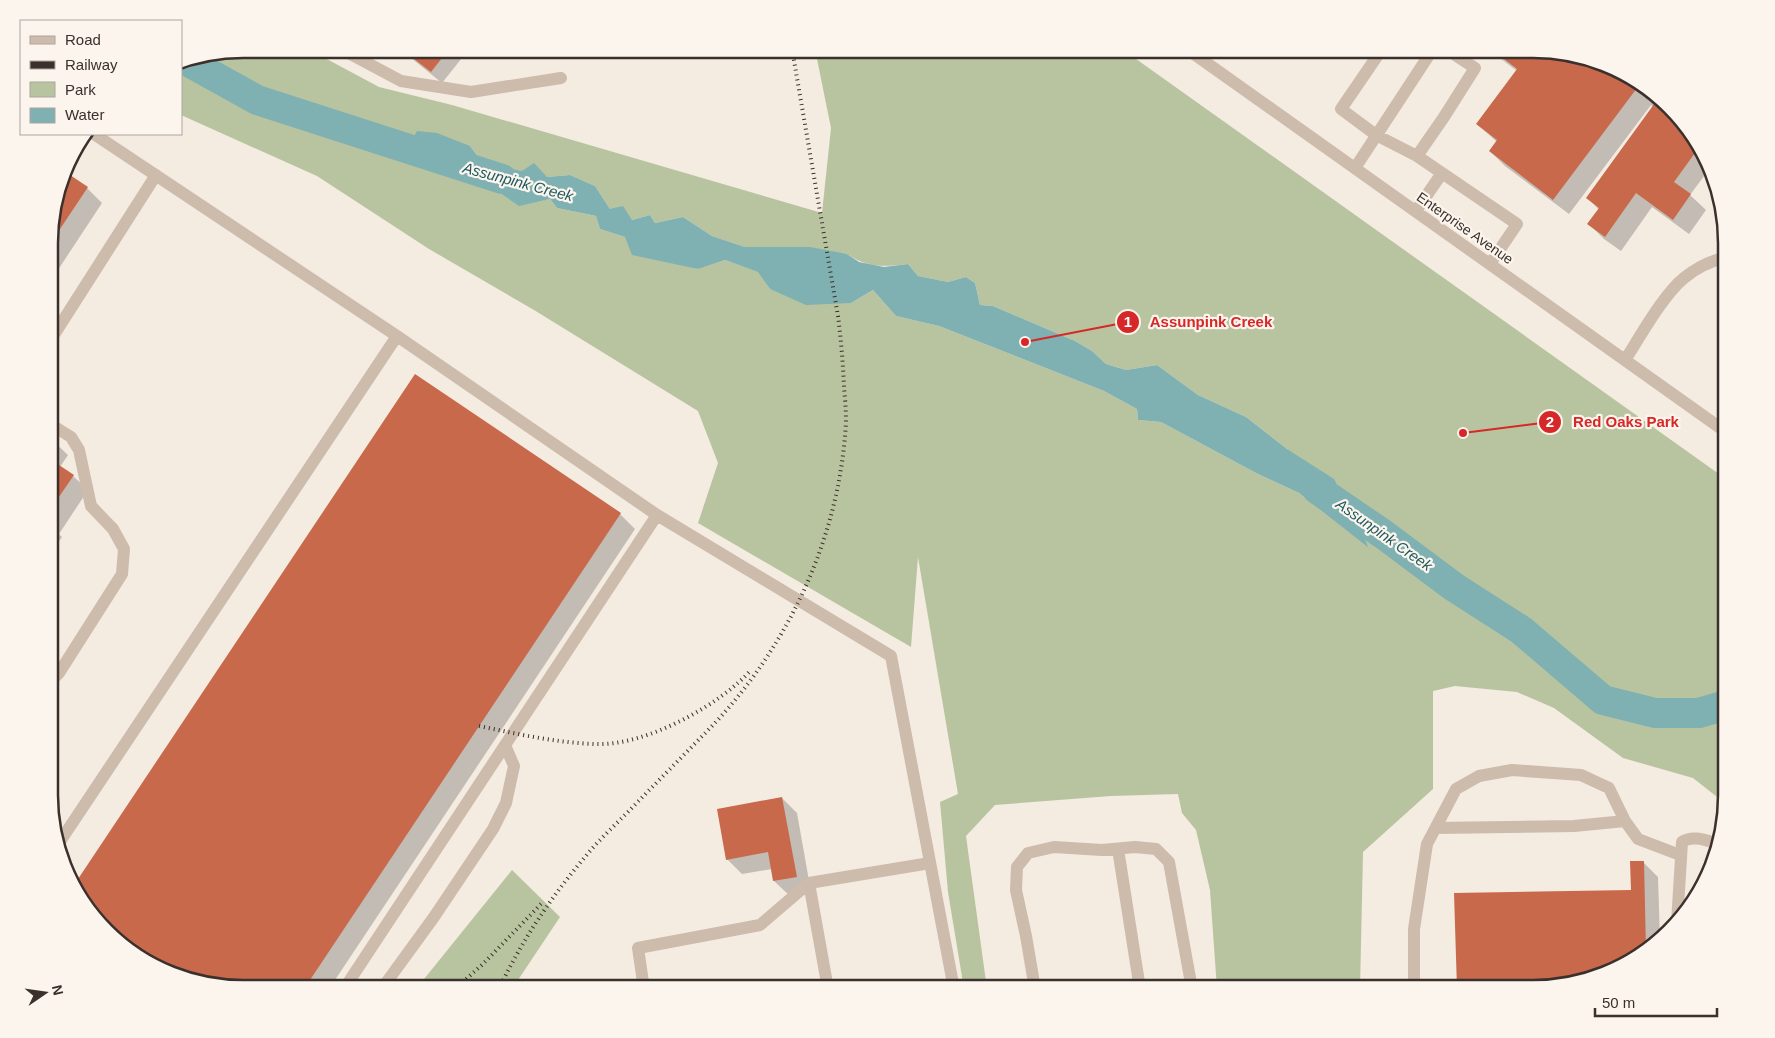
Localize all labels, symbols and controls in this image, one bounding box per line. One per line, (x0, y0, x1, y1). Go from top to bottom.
legend (20, 20, 182, 135)
text: Road (65, 31, 101, 48)
text: Railway (65, 56, 118, 73)
text: Park (65, 81, 96, 98)
text: Water (65, 106, 104, 123)
water label: Assunpink Creek (460, 158, 577, 205)
street label: Enterprise Avenue (1414, 189, 1517, 267)
callout: Assunpink Creek (1115, 307, 1283, 337)
text: 1 (1124, 313, 1132, 330)
text: Assunpink Creek (1150, 313, 1273, 330)
callout: Red Oaks Park (1538, 407, 1689, 437)
text: 2 (1546, 413, 1554, 430)
text: Red Oaks Park (1573, 413, 1680, 430)
water label: Assunpink Creek (1332, 495, 1437, 575)
north arrow (20, 968, 70, 1018)
text: N (49, 983, 67, 997)
scale bar (1595, 986, 1718, 1018)
text: 50 m (1602, 994, 1635, 1011)

